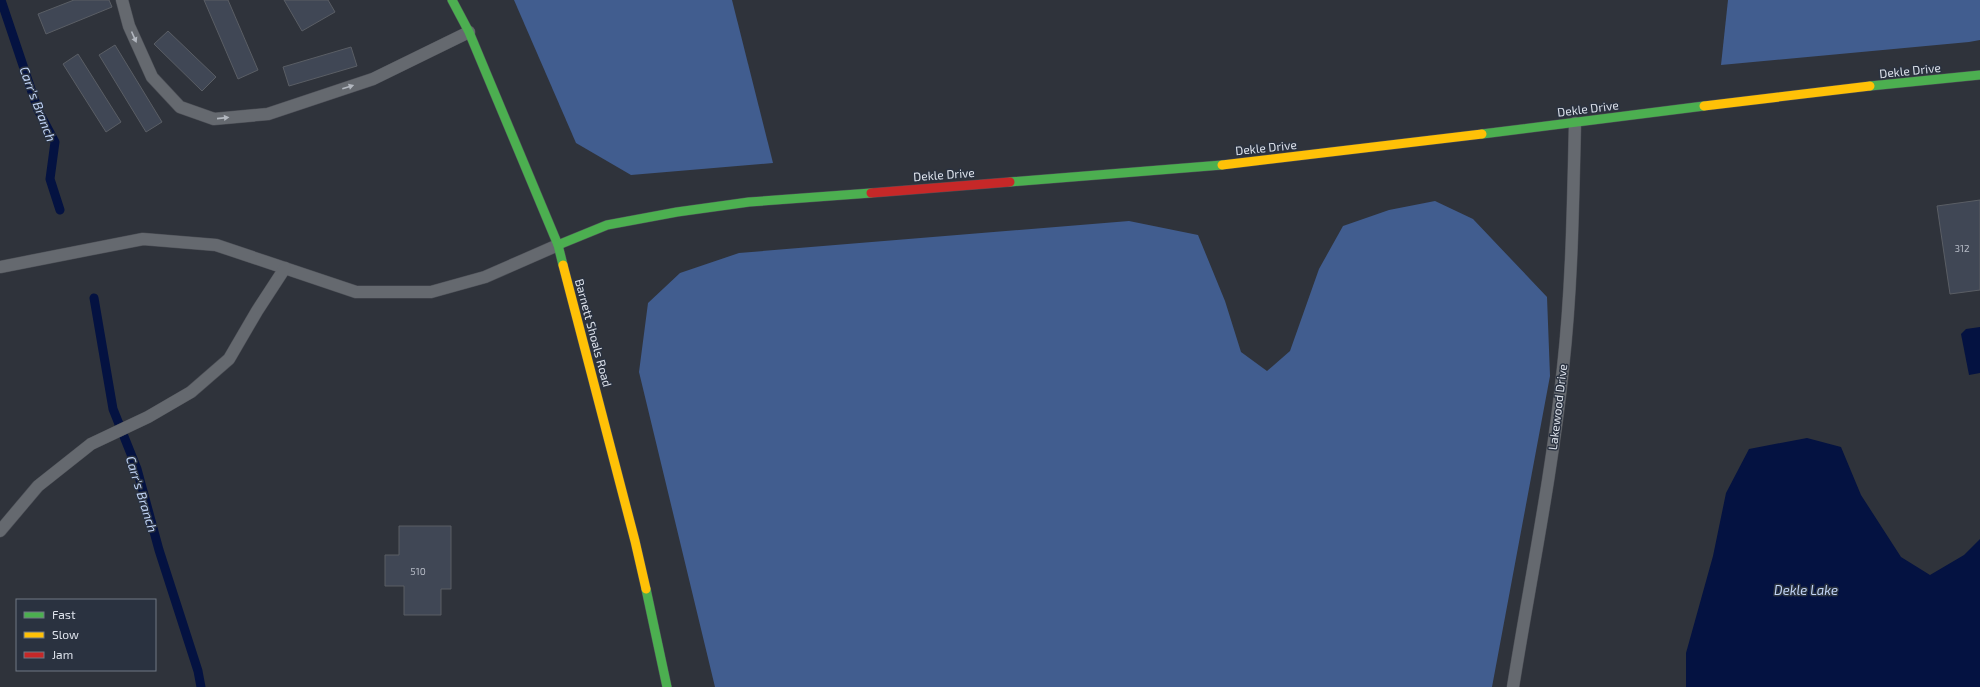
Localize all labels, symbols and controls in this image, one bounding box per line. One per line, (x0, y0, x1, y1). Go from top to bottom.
one-way arrow (130, 31, 137, 43)
street label: Dekle Drive (1878, 60, 1941, 80)
water label: Carr's Branch (16, 64, 60, 144)
one-way arrow (343, 84, 355, 90)
street label: Dekle Drive (1556, 97, 1619, 119)
one-way arrow (217, 115, 229, 122)
street label: Dekle Drive (1234, 137, 1297, 157)
street label: Dekle Drive (913, 165, 975, 183)
house number: 312 (1954, 242, 1970, 254)
street label: Barnett Shoals Road (573, 277, 615, 388)
street label: Lakewood Drive (1545, 363, 1569, 451)
water label: Carr's Branch (123, 454, 161, 534)
house number: 510 (410, 565, 426, 577)
water label: Dekle Lake (1774, 582, 1838, 598)
legend (16, 599, 156, 671)
text: Fast (52, 607, 76, 621)
text: Slow (52, 627, 79, 641)
text: Jam (52, 647, 73, 661)

